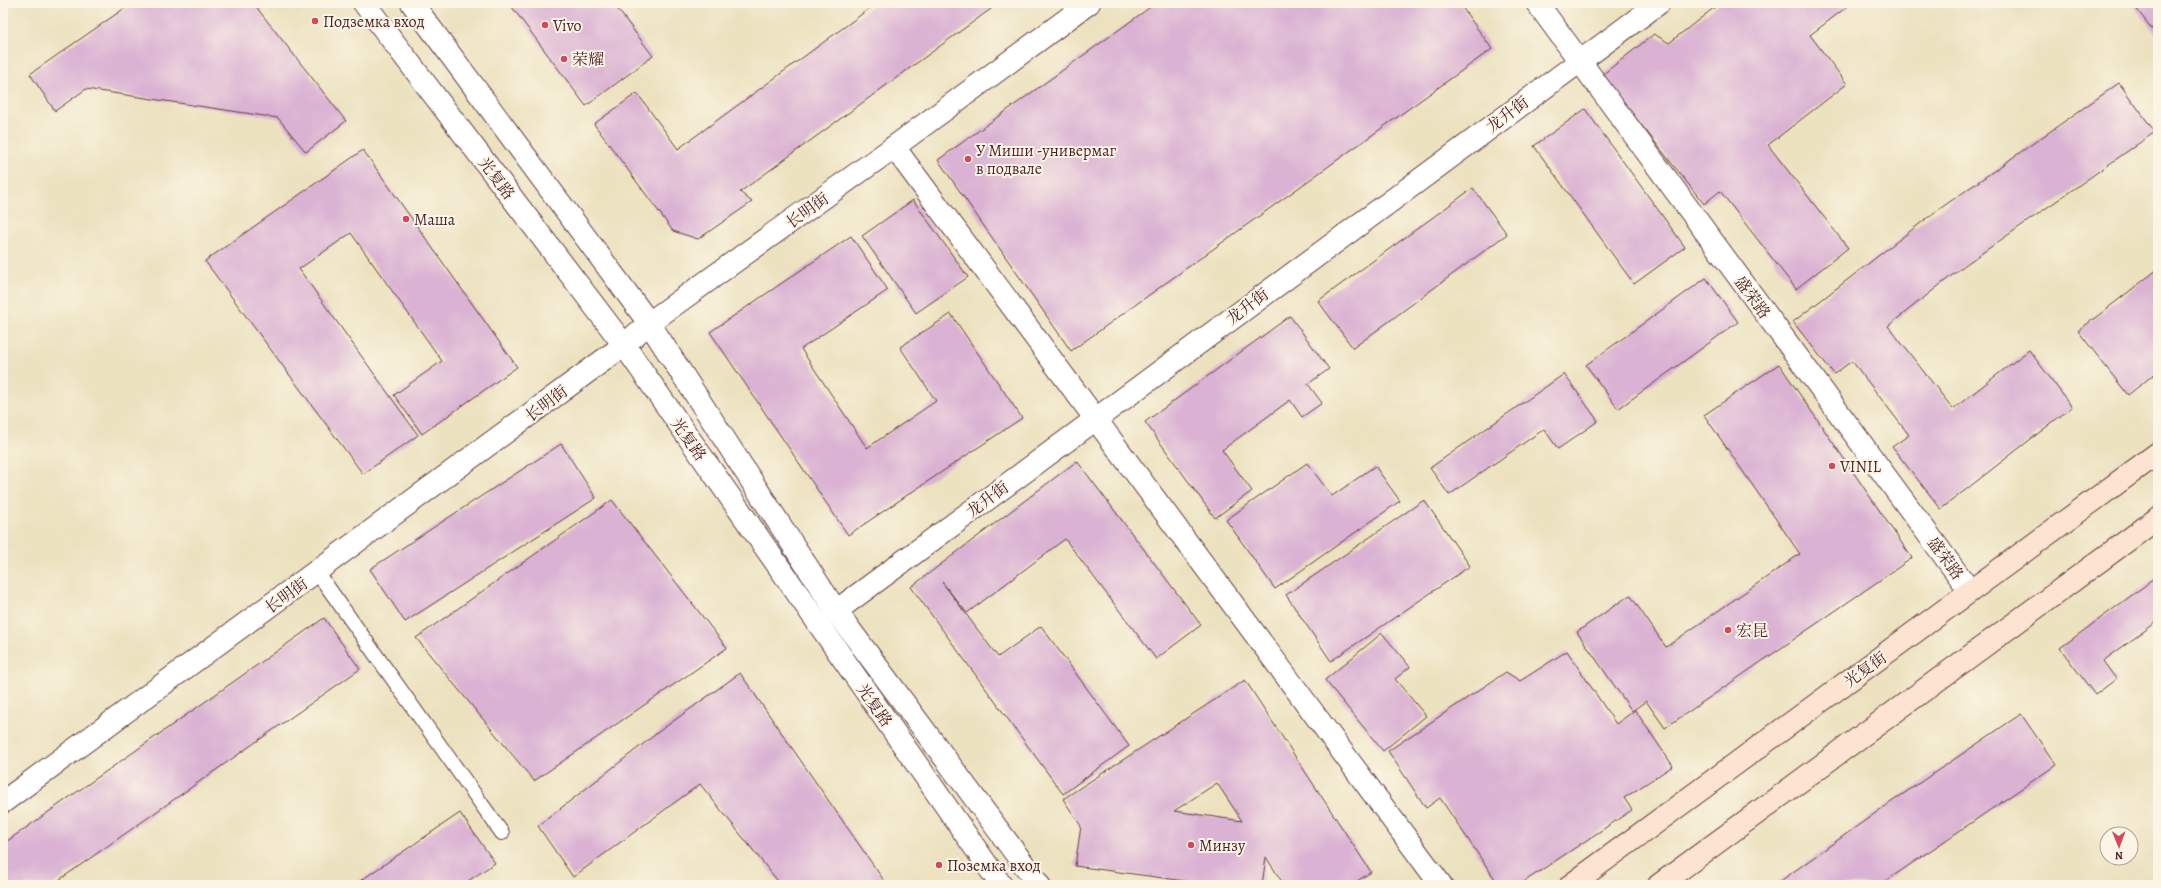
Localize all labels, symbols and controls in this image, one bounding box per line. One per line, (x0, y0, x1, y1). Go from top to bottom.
place label: Подземка вход (323, 11, 425, 33)
place label: Vivo (552, 15, 581, 37)
marker: Подземка вход (310, 16, 320, 26)
marker: Vivo (540, 20, 550, 30)
place label: 荣耀 (572, 49, 604, 71)
marker: 荣耀 (559, 54, 569, 64)
street label: 龙升街 (1482, 92, 1533, 138)
place label: У Миши -универмаг в подвале (976, 140, 1117, 180)
street label: 光复路 (473, 153, 519, 204)
marker: У Миши -универмаг в подвале (963, 154, 973, 164)
street label: 长明街 (782, 188, 833, 234)
place label: Маша (414, 209, 456, 231)
marker: Маша (401, 214, 411, 224)
street label: 盛荣路 (1729, 272, 1775, 323)
street label: 龙升街 (1222, 284, 1273, 330)
street label: 长明街 (521, 381, 572, 427)
street label: 光复路 (665, 414, 711, 466)
place label: VINIL (1839, 456, 1882, 478)
marker: VINIL (1827, 461, 1837, 471)
street label: 龙升街 (962, 477, 1013, 523)
street label: 盛荣路 (1922, 533, 1968, 584)
street label: 长明街 (261, 573, 312, 619)
place label: 宏昆 (1736, 620, 1768, 642)
marker: 宏昆 (1723, 625, 1733, 635)
street label: 光复街 (1840, 647, 1891, 693)
street label: 光复路 (851, 680, 897, 732)
north arrow (2099, 826, 2139, 866)
place label: Минзу (1199, 835, 1246, 857)
marker: Минзу (1186, 840, 1196, 850)
text: N (2115, 848, 2123, 863)
place label: Поземка вход (947, 855, 1041, 877)
marker: Поземка вход (934, 860, 944, 870)

